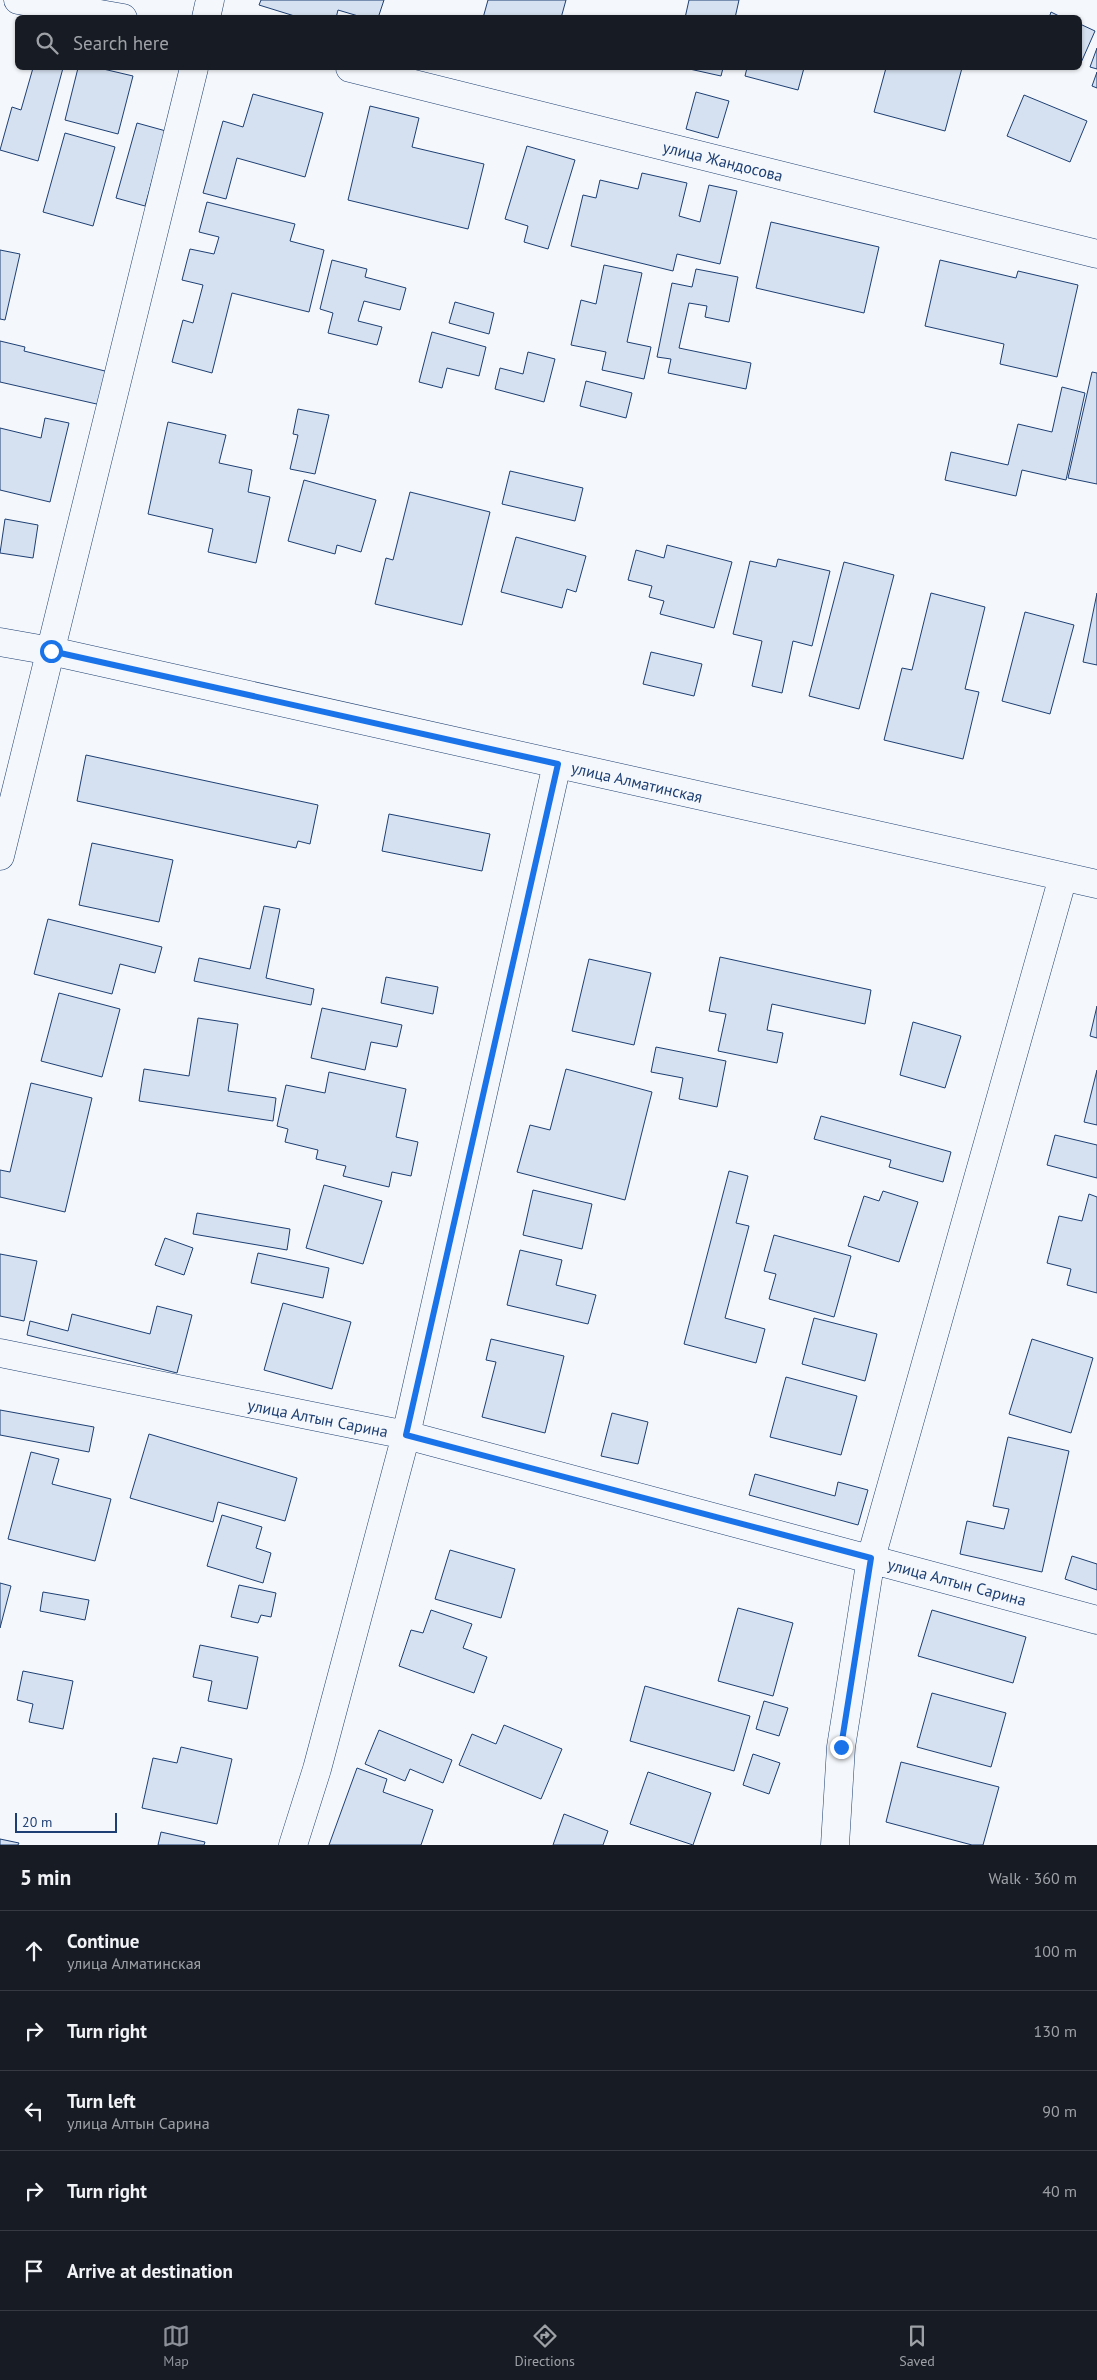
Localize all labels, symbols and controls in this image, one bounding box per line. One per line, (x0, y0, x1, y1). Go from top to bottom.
search box (15, 15, 1082, 70)
icon: search (33, 29, 61, 57)
text: Search here (73, 31, 169, 55)
street label: улица Жандосова (661, 136, 785, 186)
route start (40, 640, 63, 663)
street label: улица Алматинская (569, 757, 705, 807)
street label: улица Алтын Сарина (246, 1395, 390, 1441)
street label: улица Алтын Сарина (885, 1554, 1029, 1610)
route end (830, 1736, 853, 1759)
scale bar (15, 1810, 118, 1833)
text: 20 m (22, 1813, 52, 1831)
text: 5 min (20, 1864, 71, 1891)
text: Walk · 360 m (988, 1868, 1077, 1888)
text: Continue (67, 1929, 139, 1953)
icon: ahead (20, 1937, 48, 1965)
text: 100 m (1034, 1941, 1077, 1961)
text: улица Алматинская (67, 1953, 201, 1973)
icon: right (20, 2017, 48, 2045)
text: Turn right (67, 2019, 147, 2043)
text: 130 m (1034, 2021, 1077, 2041)
text: Turn left (67, 2089, 136, 2113)
icon: left (20, 2097, 48, 2125)
text: 90 m (1042, 2101, 1077, 2121)
text: улица Алтын Сарина (67, 2113, 210, 2133)
icon: right (20, 2177, 48, 2205)
text: Turn right (67, 2179, 147, 2203)
text: 40 m (1042, 2181, 1077, 2201)
icon: arrive (20, 2257, 48, 2285)
text: Arrive at destination (67, 2259, 233, 2283)
tab: Map (162, 2322, 190, 2370)
tab: Directions (514, 2322, 575, 2370)
tab: Saved (899, 2322, 935, 2370)

